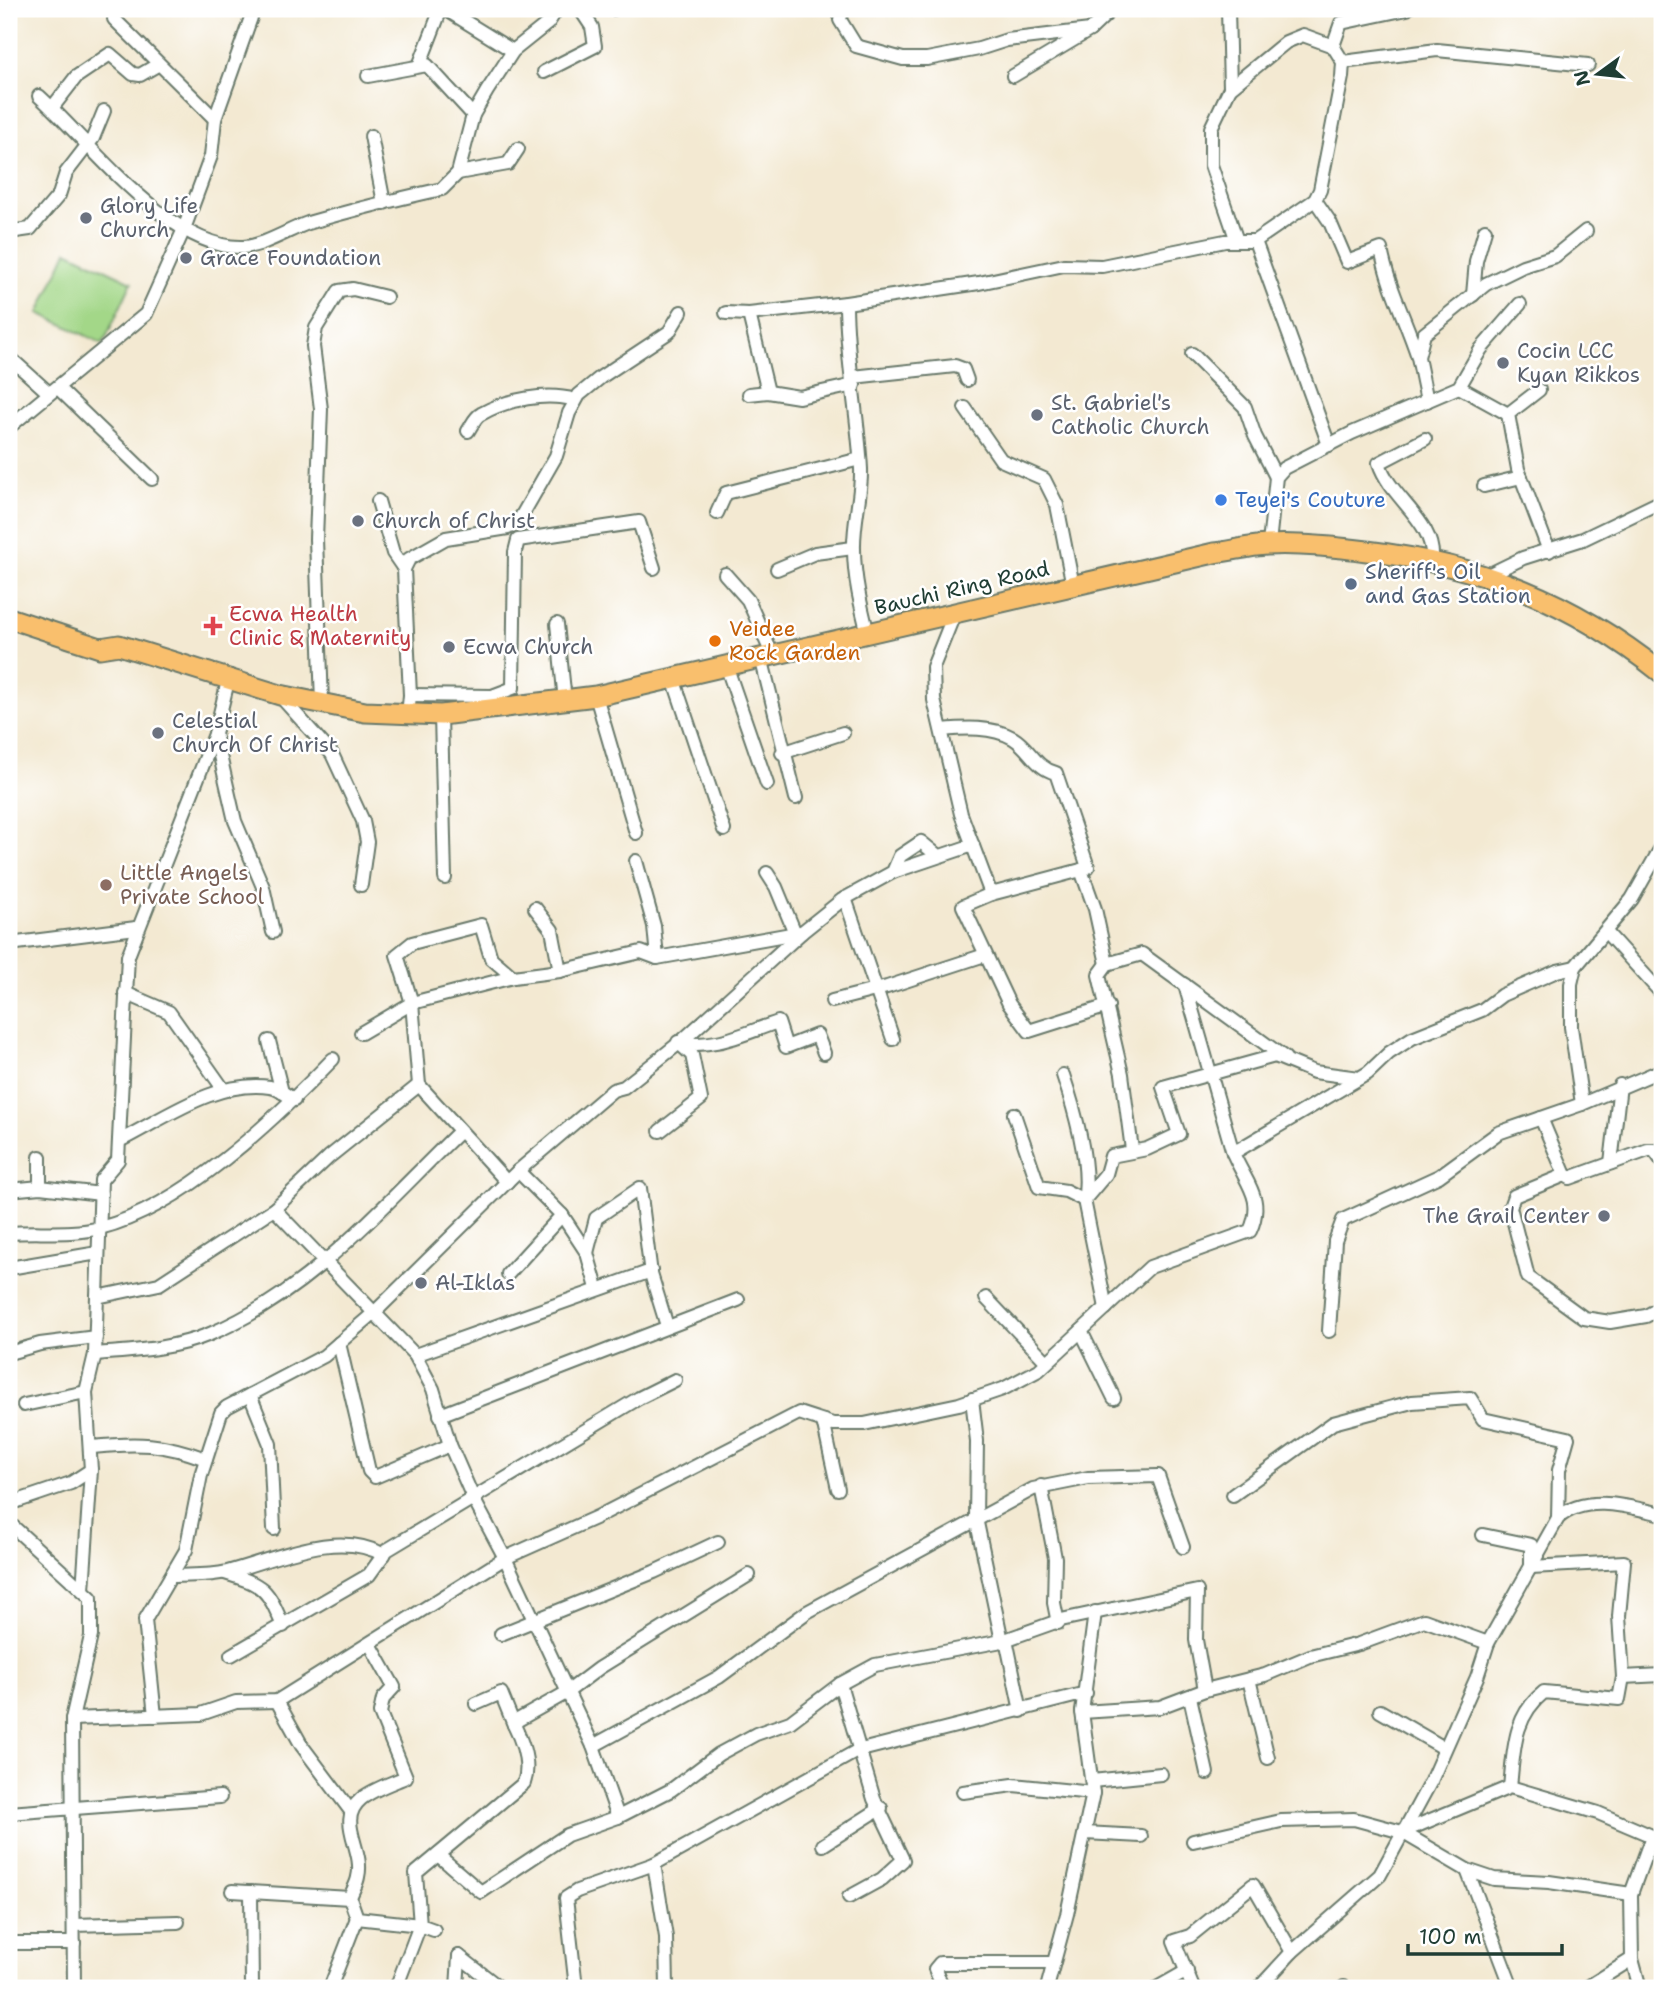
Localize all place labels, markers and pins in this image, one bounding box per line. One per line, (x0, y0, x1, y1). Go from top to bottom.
place label: Glory Life Church (100, 192, 198, 244)
marker: Glory Life Church (78, 210, 94, 226)
place label: Grace Foundation (200, 244, 381, 272)
marker: Grace Foundation (178, 250, 194, 266)
place label: Cocin LCC Kyan Rikkos (1517, 337, 1640, 389)
marker: Cocin LCC Kyan Rikkos (1495, 355, 1511, 371)
place label: St. Gabriel's Catholic Church (1051, 389, 1210, 441)
marker: St. Gabriel's Catholic Church (1029, 407, 1045, 423)
place label: Teyei's Couture (1235, 486, 1386, 514)
marker: Teyei's Couture (1213, 492, 1229, 508)
place label: Church of Christ (372, 507, 535, 535)
marker: Church of Christ (350, 513, 366, 529)
place label: Sheriff's Oil and Gas Station (1365, 558, 1531, 610)
marker: Sheriff's Oil and Gas Station (1343, 576, 1359, 592)
place label: Ecwa Health Clinic & Maternity (229, 600, 411, 652)
place label: Veidee Rock Garden (729, 615, 861, 667)
marker: Ecwa Health Clinic & Maternity (203, 616, 223, 636)
place label: Ecwa Church (463, 633, 593, 661)
marker: Veidee Rock Garden (707, 633, 723, 649)
marker: Ecwa Church (441, 639, 457, 655)
place label: Celestial Church Of Christ (172, 707, 338, 759)
marker: Celestial Church Of Christ (150, 725, 166, 741)
place label: Little Angels Private School (120, 859, 265, 911)
marker: Little Angels Private School (98, 877, 114, 893)
place label: The Grail Center (1422, 1202, 1590, 1230)
marker: The Grail Center (1596, 1208, 1612, 1224)
place label: Al-Iklas (435, 1269, 515, 1297)
marker: Al-Iklas (413, 1275, 429, 1291)

